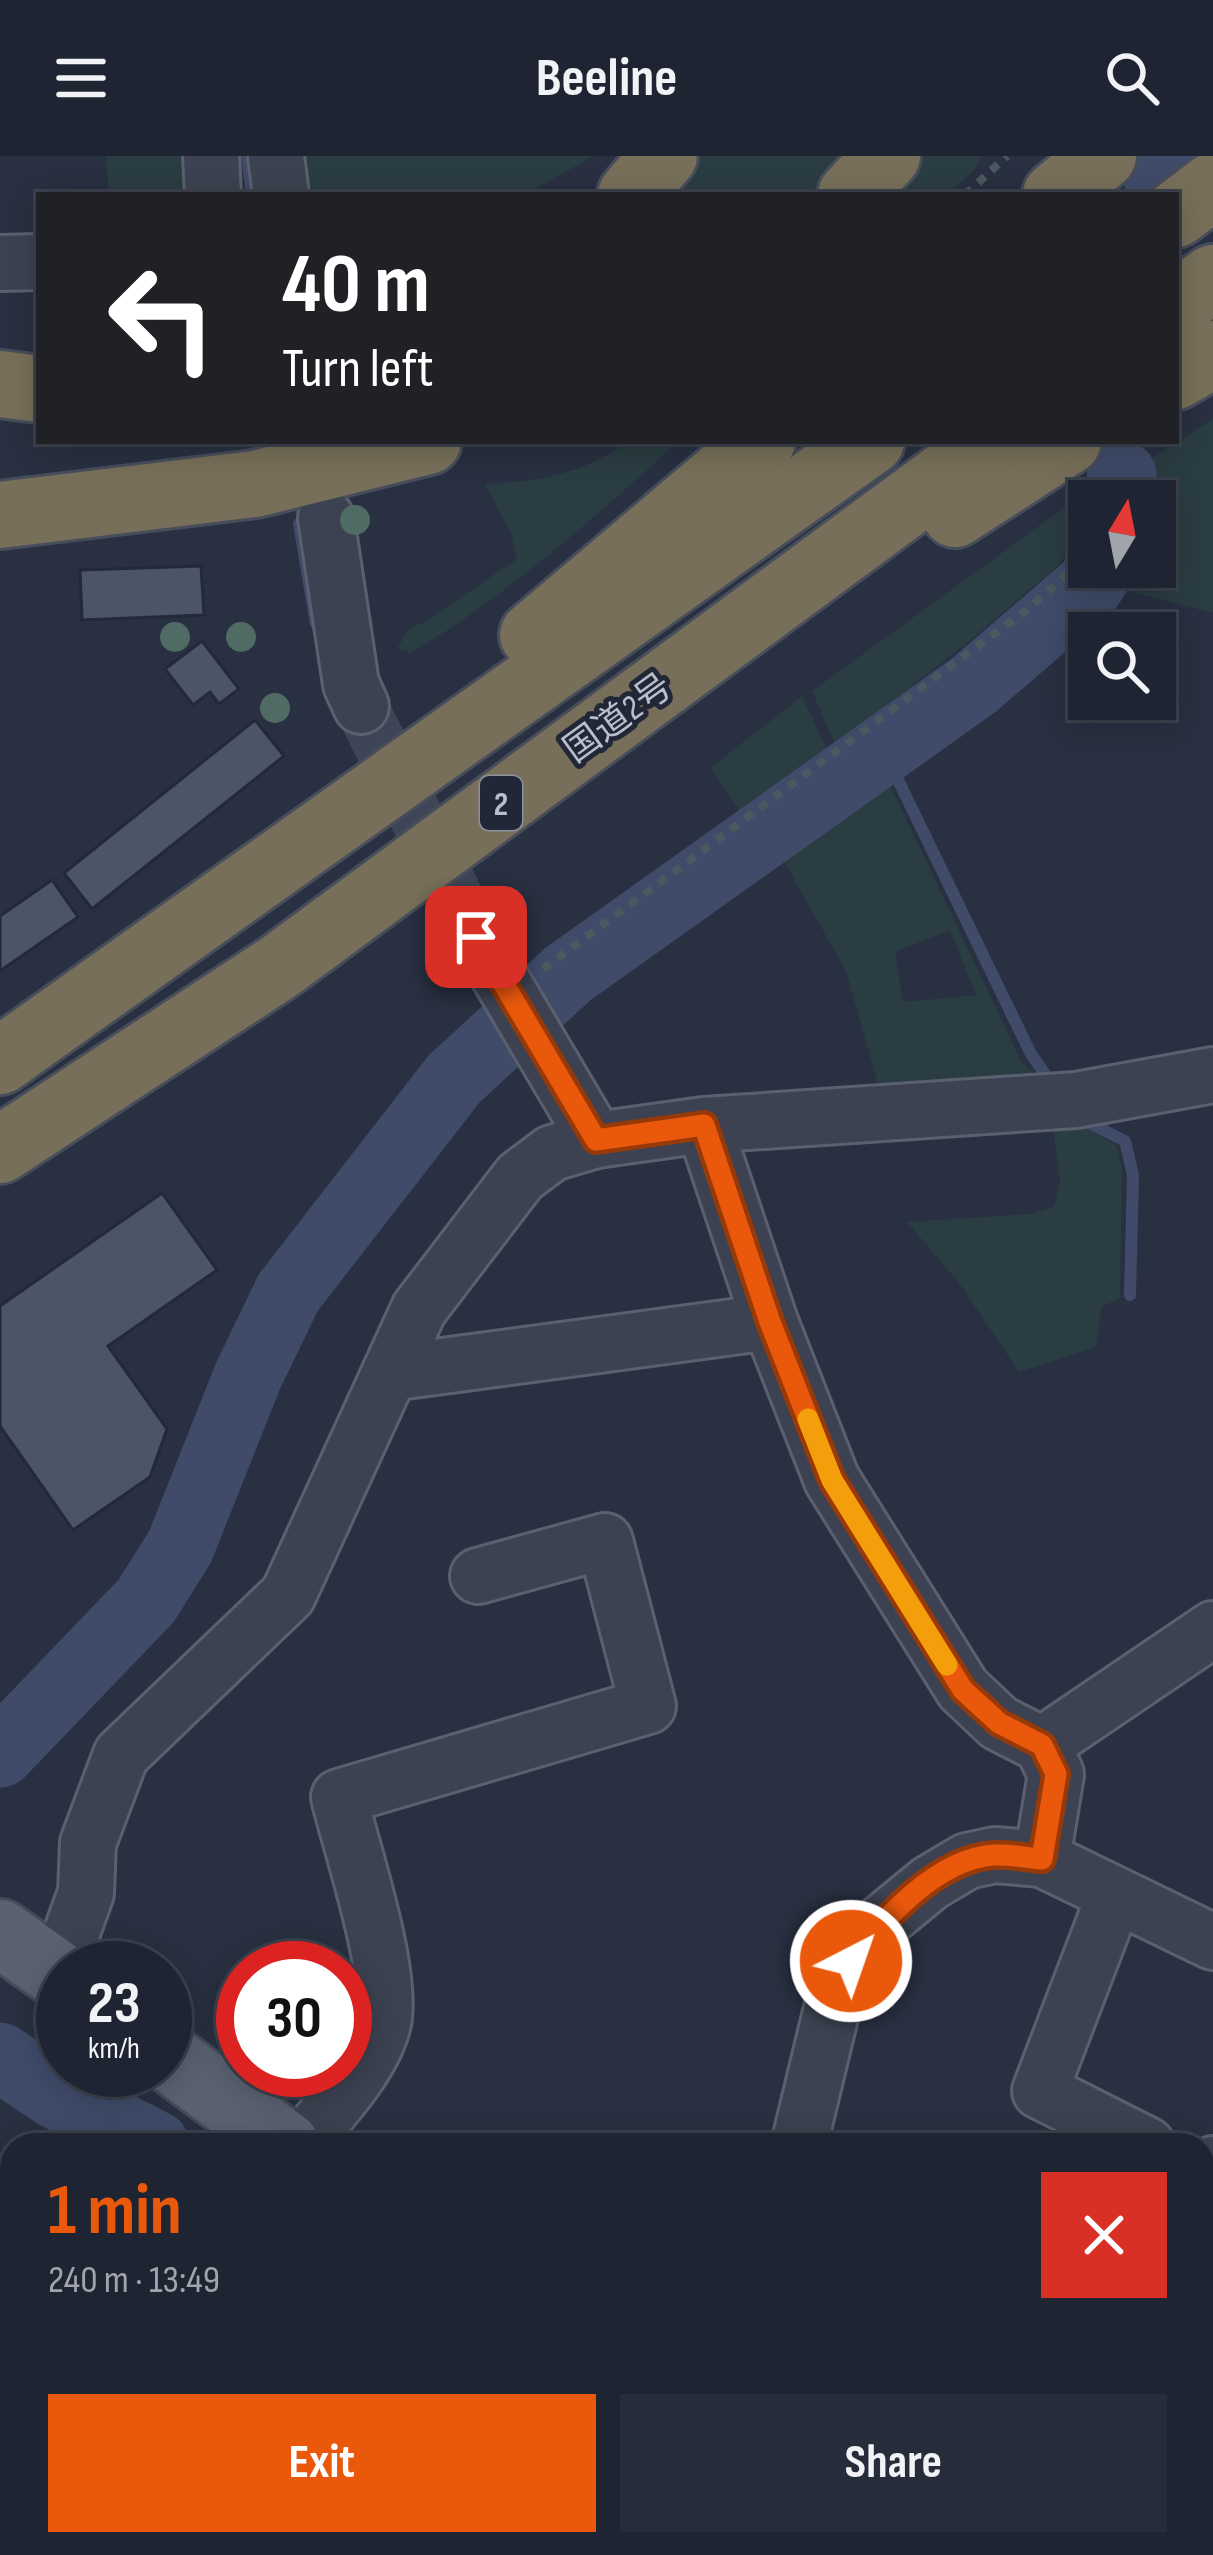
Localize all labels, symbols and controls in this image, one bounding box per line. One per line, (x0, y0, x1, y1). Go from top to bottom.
icon: menu (48, 45, 114, 111)
icon: search (1099, 45, 1165, 111)
text: Beeline (536, 46, 677, 111)
text: 40 m (282, 235, 430, 336)
icon: left (84, 240, 240, 396)
text: Turn left (282, 337, 434, 402)
north arrow (1068, 480, 1176, 588)
map controls (1068, 480, 1176, 720)
button: search (1068, 612, 1176, 720)
street label: 国道2号 (556, 666, 681, 773)
road number: 2 (480, 776, 522, 830)
pin (425, 886, 527, 988)
icon: arrive (443, 904, 509, 970)
position arrow (788, 1898, 914, 2024)
speed limit sign: 30 (216, 1941, 372, 2097)
text: 23 (87, 1968, 141, 2040)
text: km/h (88, 2031, 140, 2067)
text: 1 min (48, 2168, 182, 2255)
button: close (1041, 2172, 1167, 2298)
text: 240 m · 13:49 (48, 2257, 220, 2304)
button: Exit (48, 2394, 596, 2532)
button: Share (620, 2394, 1167, 2532)

